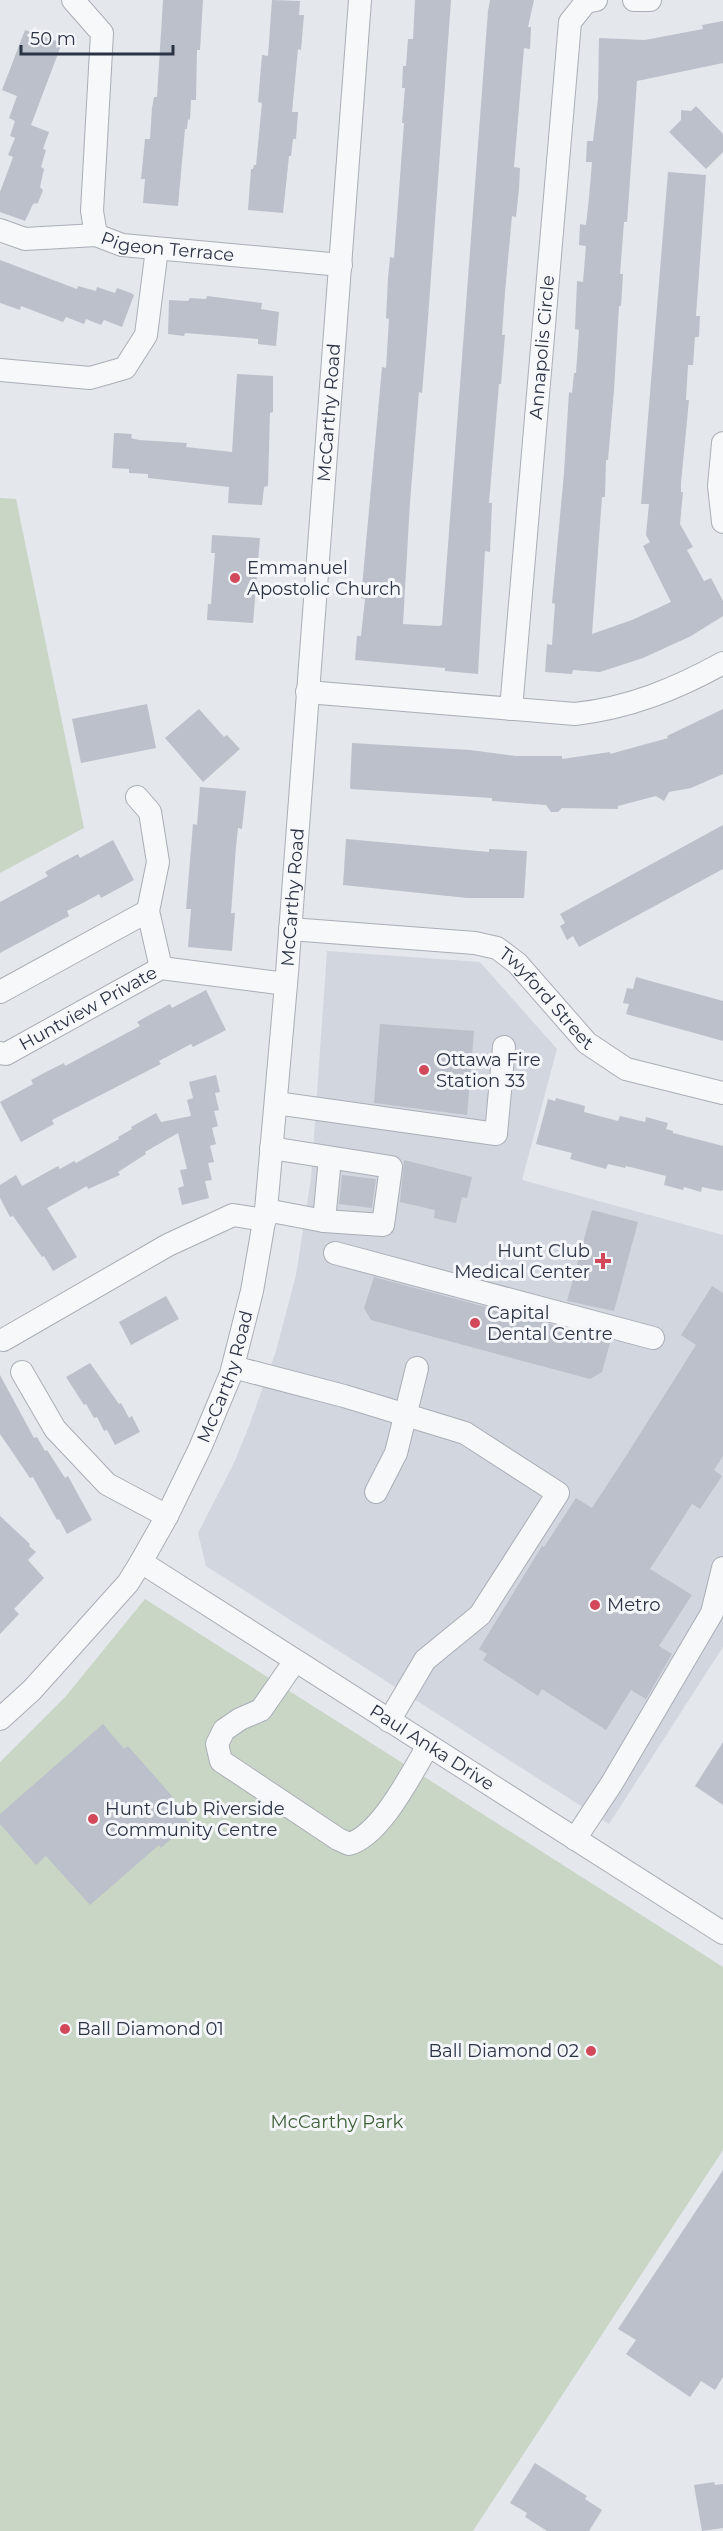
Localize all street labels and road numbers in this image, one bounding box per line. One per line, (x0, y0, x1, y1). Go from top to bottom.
street label: Pigeon Terrace (98, 227, 235, 266)
street label: Annapolis Circle (525, 274, 559, 420)
street label: McCarthy Road (313, 343, 345, 483)
street label: McCarthy Road (277, 827, 309, 967)
street label: Twyford Street (495, 942, 597, 1055)
street label: Huntview Private (15, 961, 161, 1055)
street label: McCarthy Road (192, 1308, 258, 1446)
street label: Paul Anka Drive (366, 1700, 498, 1795)

